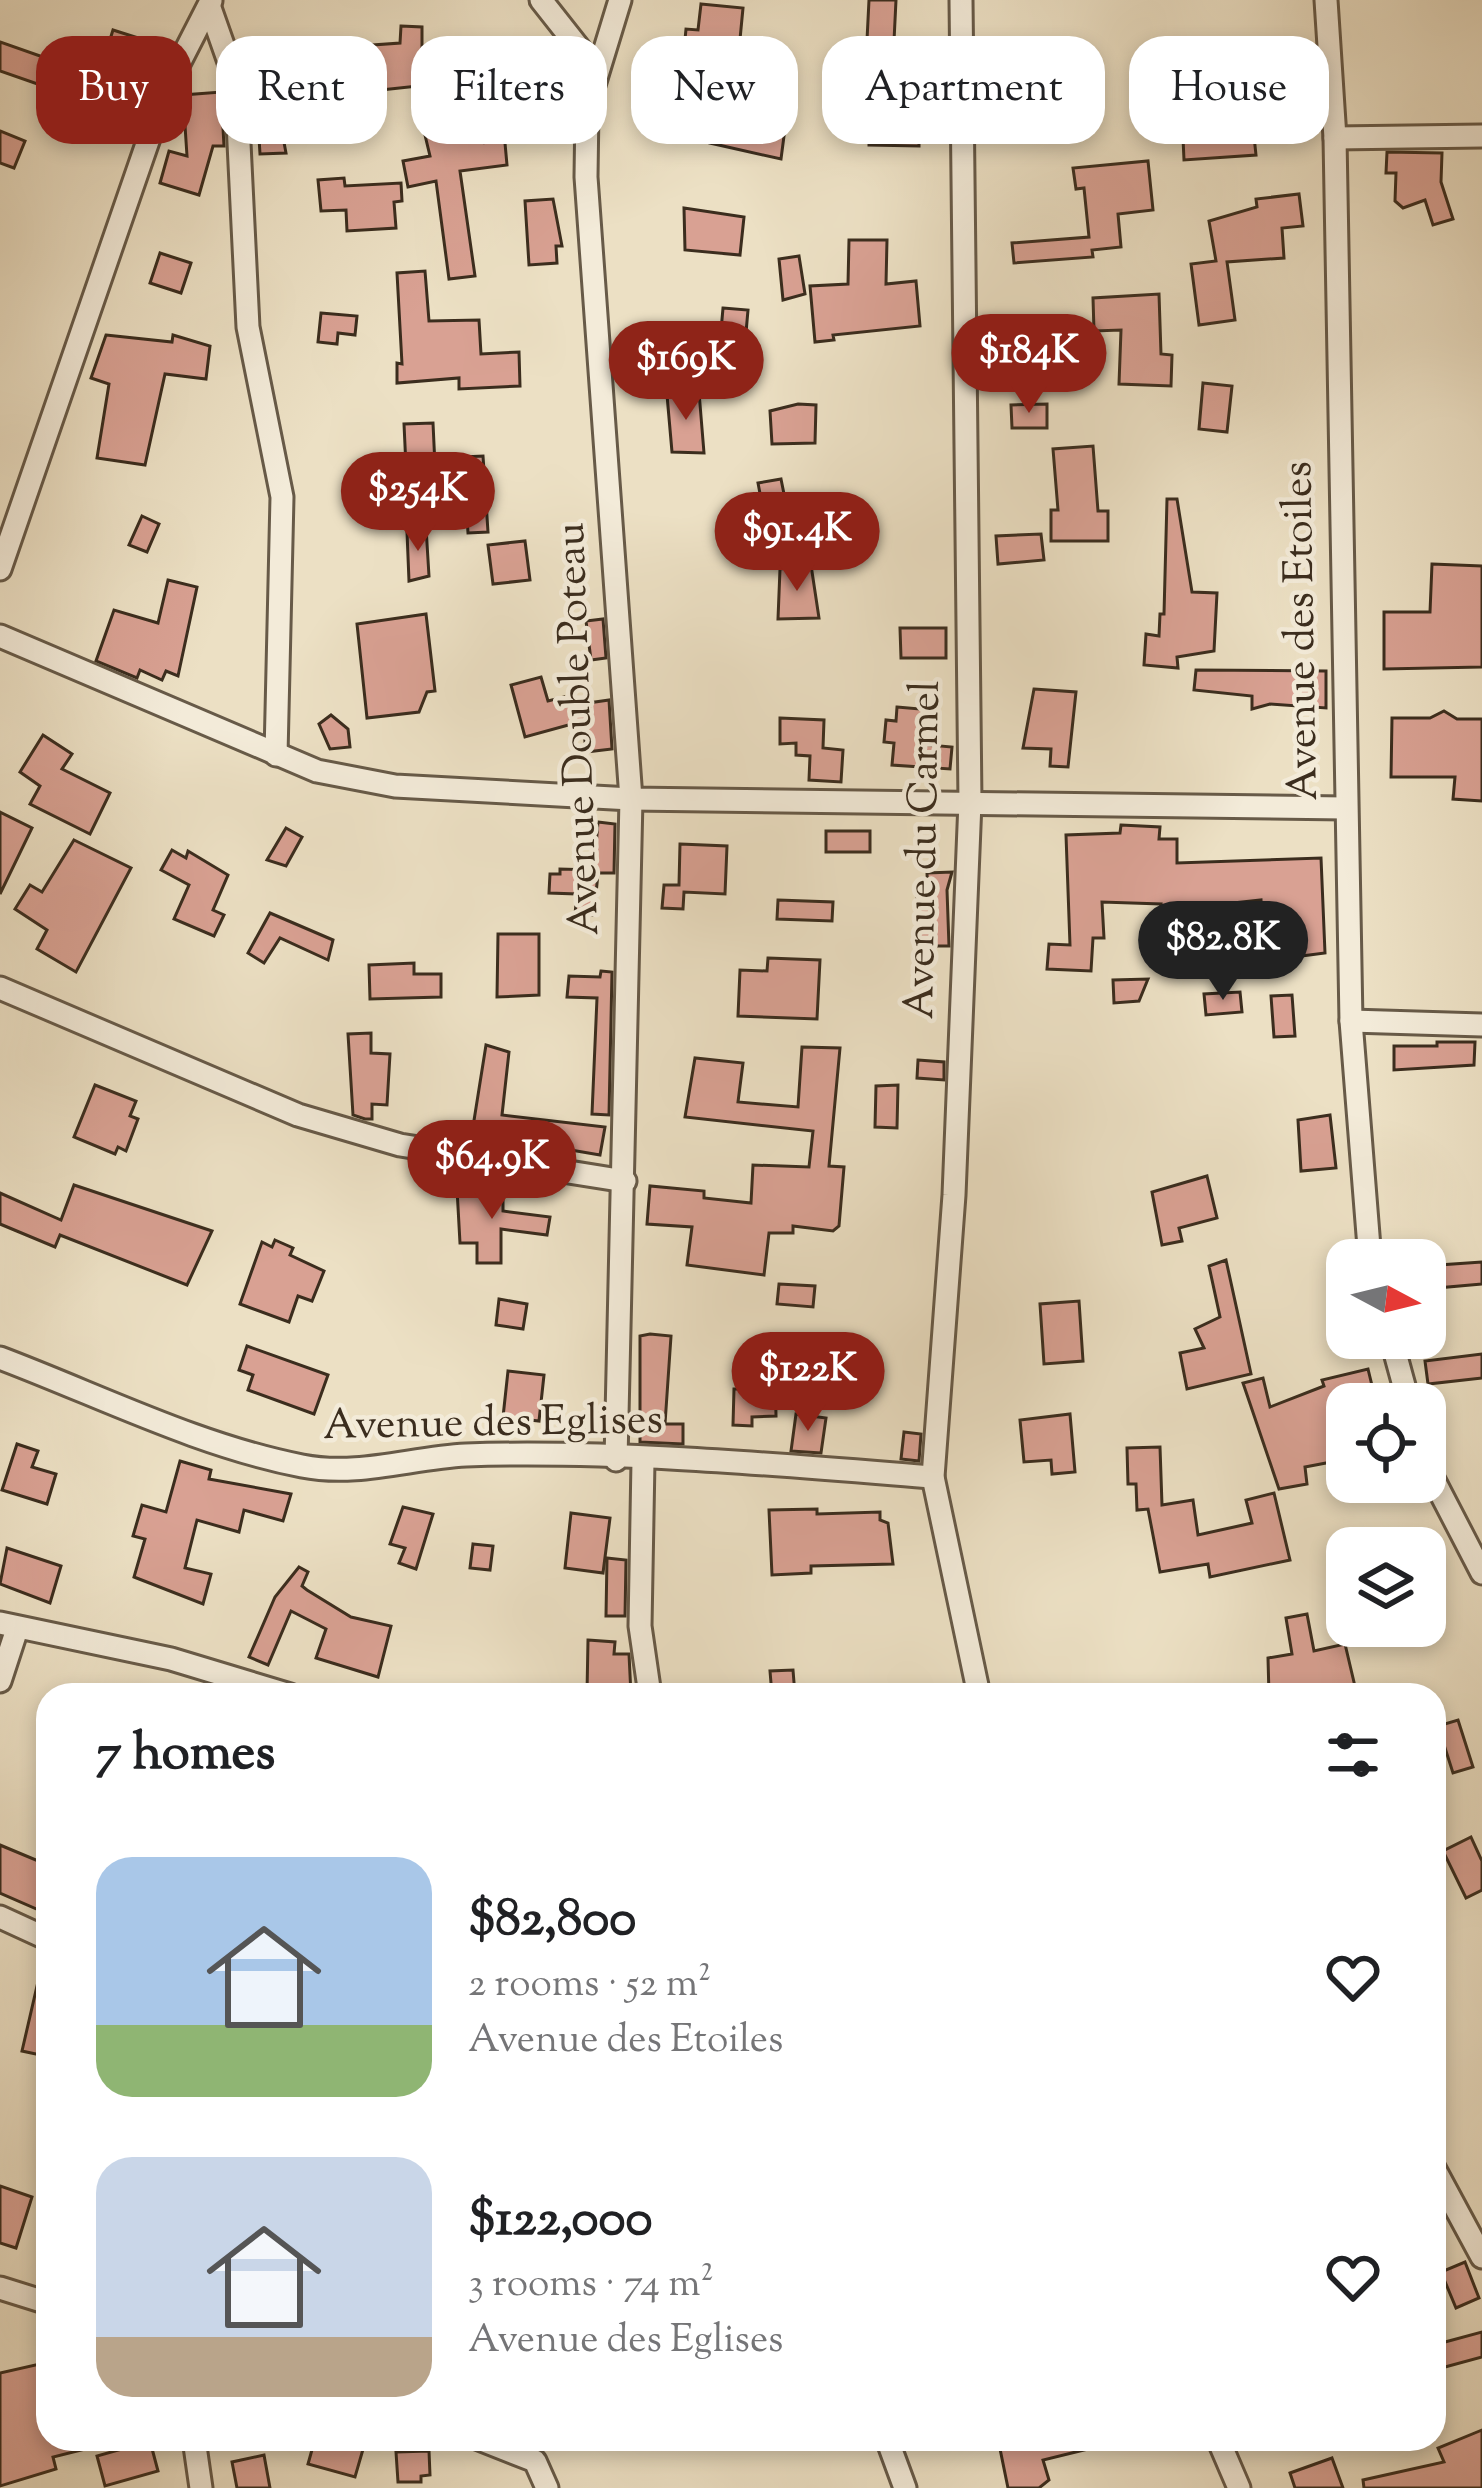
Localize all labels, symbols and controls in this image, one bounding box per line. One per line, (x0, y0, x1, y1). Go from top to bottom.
chip: Buy (36, 36, 192, 144)
chip: Rent (216, 36, 387, 144)
chip: Filters (411, 36, 607, 144)
chip: New (631, 36, 798, 144)
chip: Apartment (822, 36, 1105, 144)
chip: House (1129, 36, 1329, 144)
pin: $184K (945, 314, 1113, 416)
pin: $169K (602, 321, 770, 423)
text: $184K (978, 325, 1080, 381)
text: $169K (636, 332, 736, 388)
pin: $254K (334, 452, 502, 554)
street label: Avenue des Etoiles (1270, 461, 1336, 801)
text: $254K (368, 463, 468, 519)
pin: $91.4K (699, 492, 895, 594)
text: $91.4K (742, 503, 852, 559)
street label: Avenue Double Poteau (543, 521, 617, 937)
street label: Avenue du Carmel (892, 680, 958, 1020)
pin: $82.8K (1125, 901, 1321, 1003)
text: $82.8K (1165, 912, 1281, 968)
pin: $64.9K (394, 1120, 590, 1222)
text: $64.9K (434, 1131, 550, 1187)
north arrow (1326, 1239, 1446, 1359)
map controls (1326, 1239, 1446, 1647)
pin: $122K (724, 1332, 892, 1434)
text: $122K (759, 1343, 857, 1399)
button: locate (1326, 1383, 1446, 1503)
street label: Avenue des Eglises (323, 1392, 663, 1458)
button: layers (1326, 1527, 1446, 1647)
text: 7 homes (96, 1719, 275, 1792)
icon: filters (1320, 1722, 1386, 1788)
text: $82,800 (468, 1885, 636, 1958)
icon: home (192, 1905, 336, 2049)
icon: heart (1320, 1944, 1386, 2010)
text: 2 rooms · 52 m² (468, 1958, 711, 2014)
text: Avenue des Etoiles (468, 2014, 783, 2070)
text: $122,000 (468, 2185, 652, 2258)
icon: home (192, 2205, 336, 2349)
icon: heart (1320, 2244, 1386, 2310)
text: 3 rooms · 74 m² (468, 2258, 714, 2314)
text: Avenue des Eglises (468, 2314, 783, 2370)

